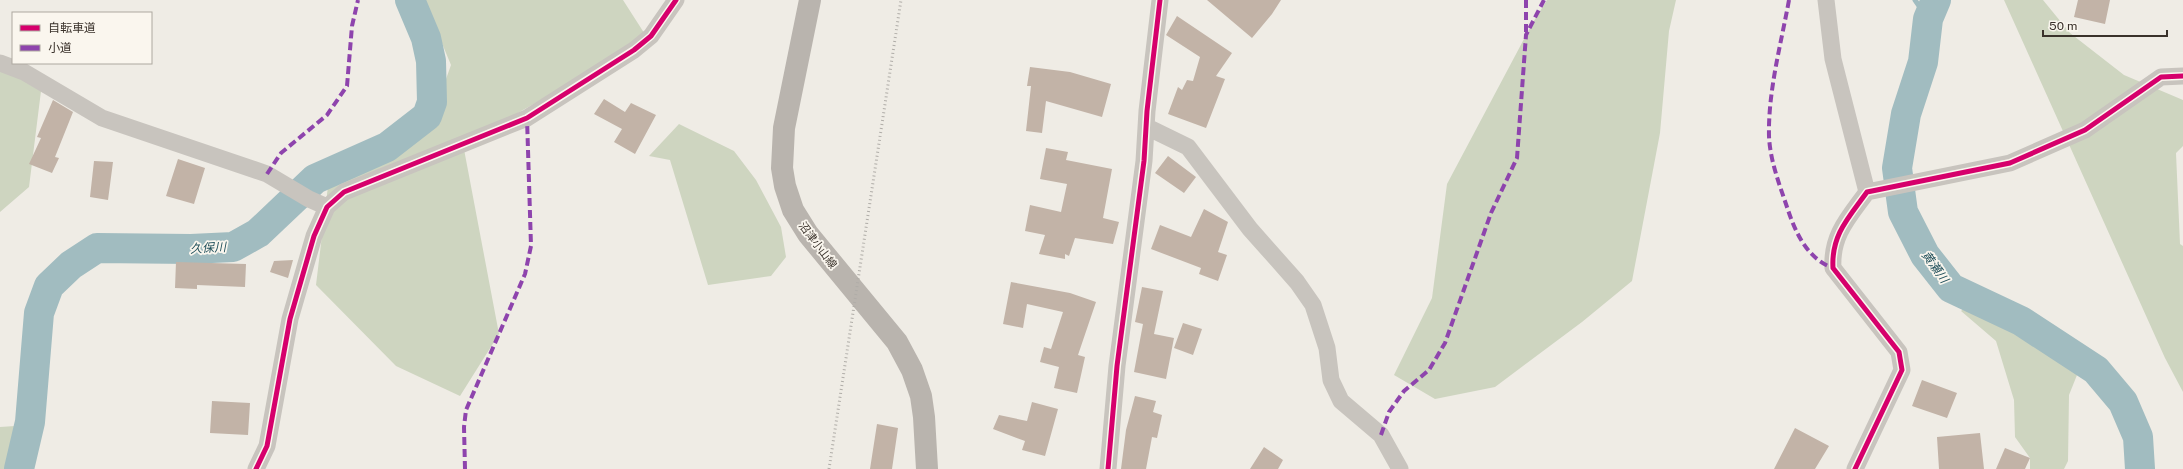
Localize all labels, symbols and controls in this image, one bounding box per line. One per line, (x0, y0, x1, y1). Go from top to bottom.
legend (12, 12, 152, 64)
scale bar (2043, 12, 2167, 38)
text: 50 m (2049, 19, 2077, 33)
text: 自転車道 (48, 21, 96, 35)
text: 小道 (48, 41, 72, 55)
street label: 沼津小山線 (797, 219, 839, 271)
water label: 久保川 (190, 240, 228, 256)
water label: 黄瀬川 (1919, 248, 1952, 287)

